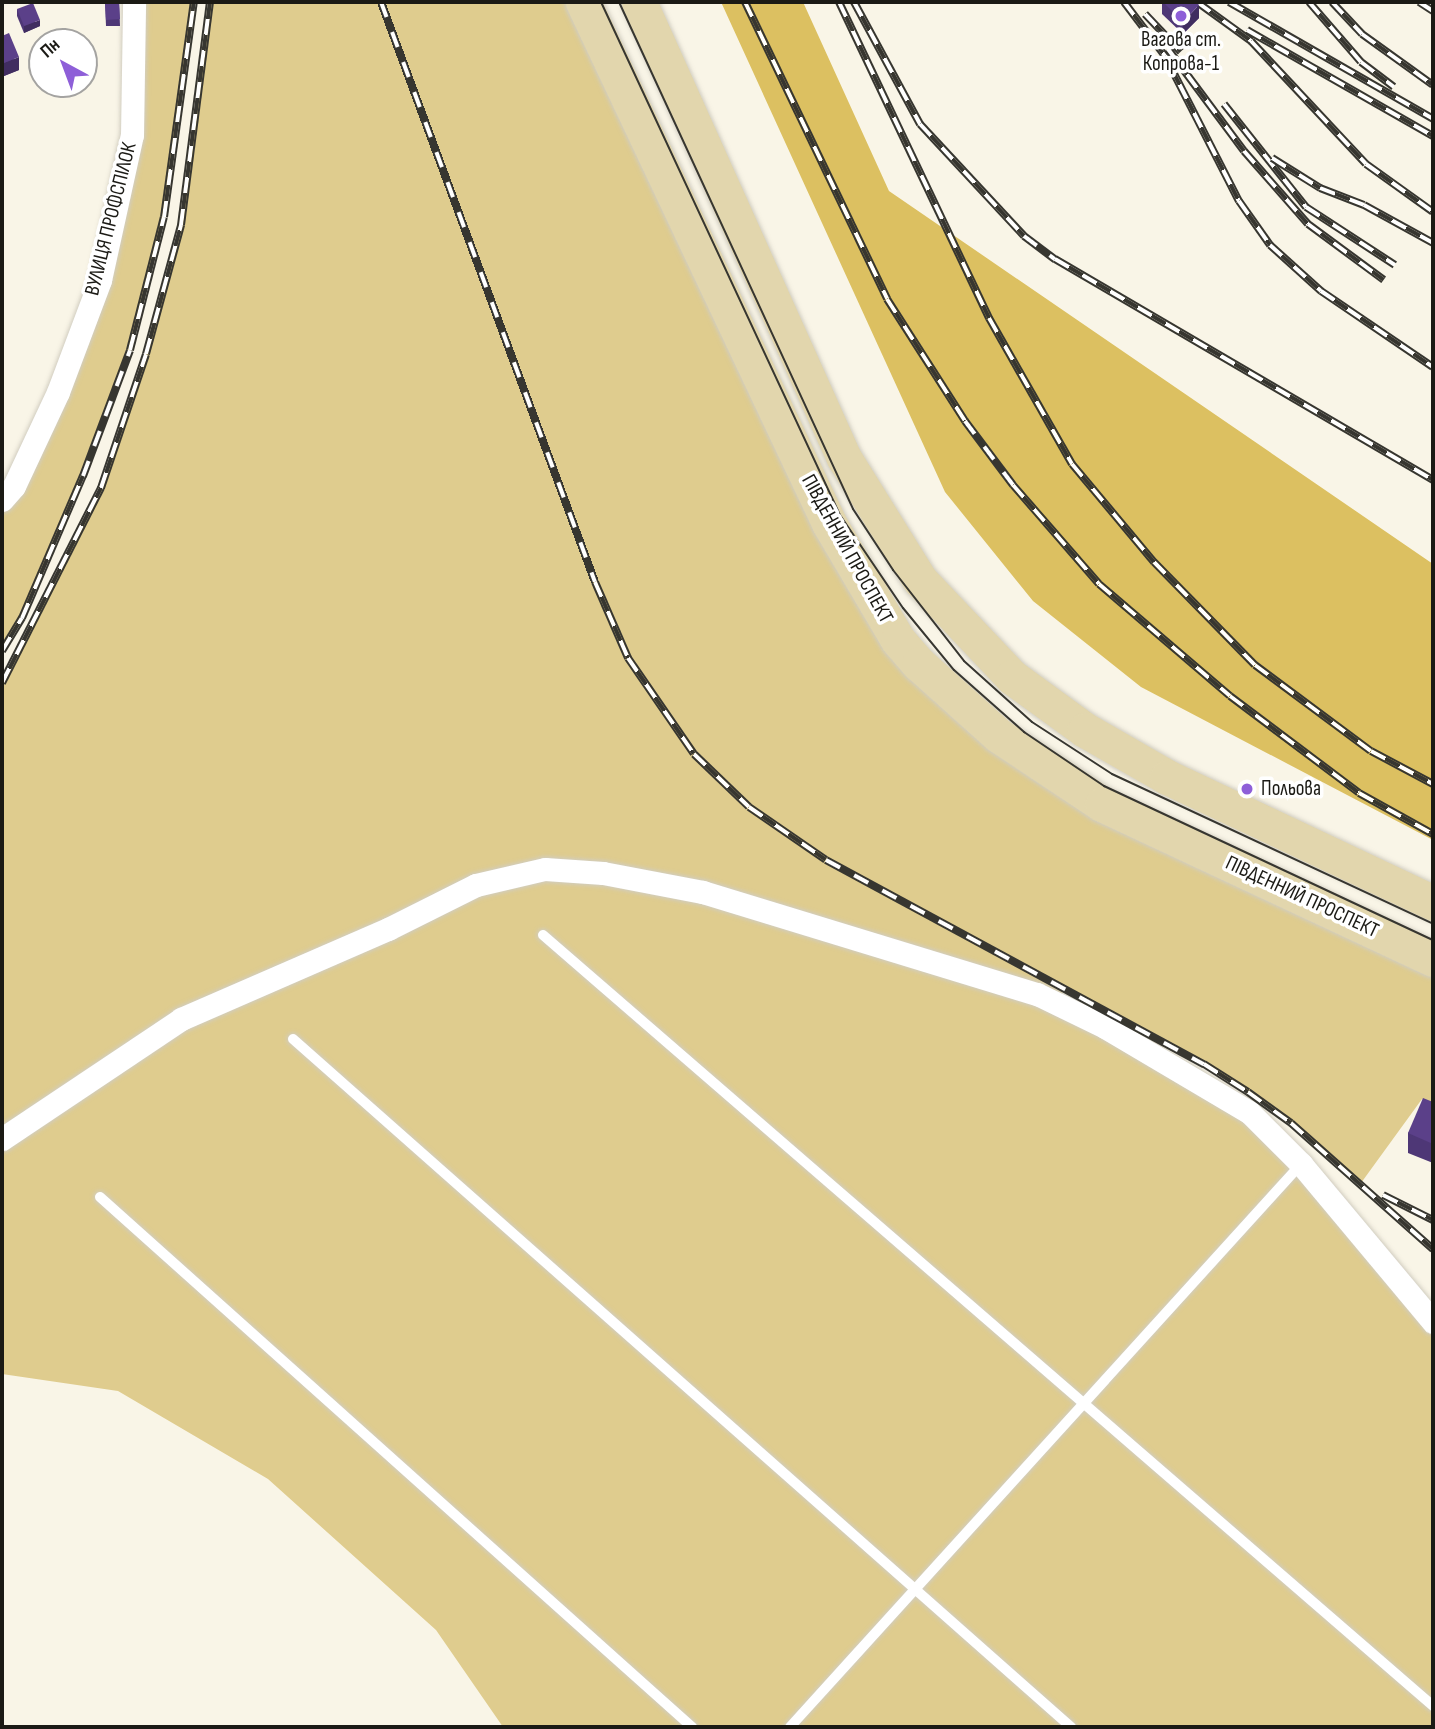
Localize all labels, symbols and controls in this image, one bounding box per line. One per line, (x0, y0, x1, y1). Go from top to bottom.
marker: Вагова ст. Копрова-1 (1173, 8, 1189, 24)
place label: Вагова ст. Копрова-1 (1141, 27, 1221, 77)
north arrow (28, 28, 98, 98)
text: Пн (36, 34, 65, 63)
street label: ВУЛИЦЯ ПРОФСПІЛОК (80, 140, 142, 298)
street label: ПІВДЕННИЙ ПРОСПЕКТ (796, 470, 898, 628)
place label: Польова (1261, 776, 1321, 802)
marker: Польова (1239, 781, 1255, 797)
street label: ПІВДЕННИЙ ПРОСПЕКТ (1221, 850, 1383, 944)

